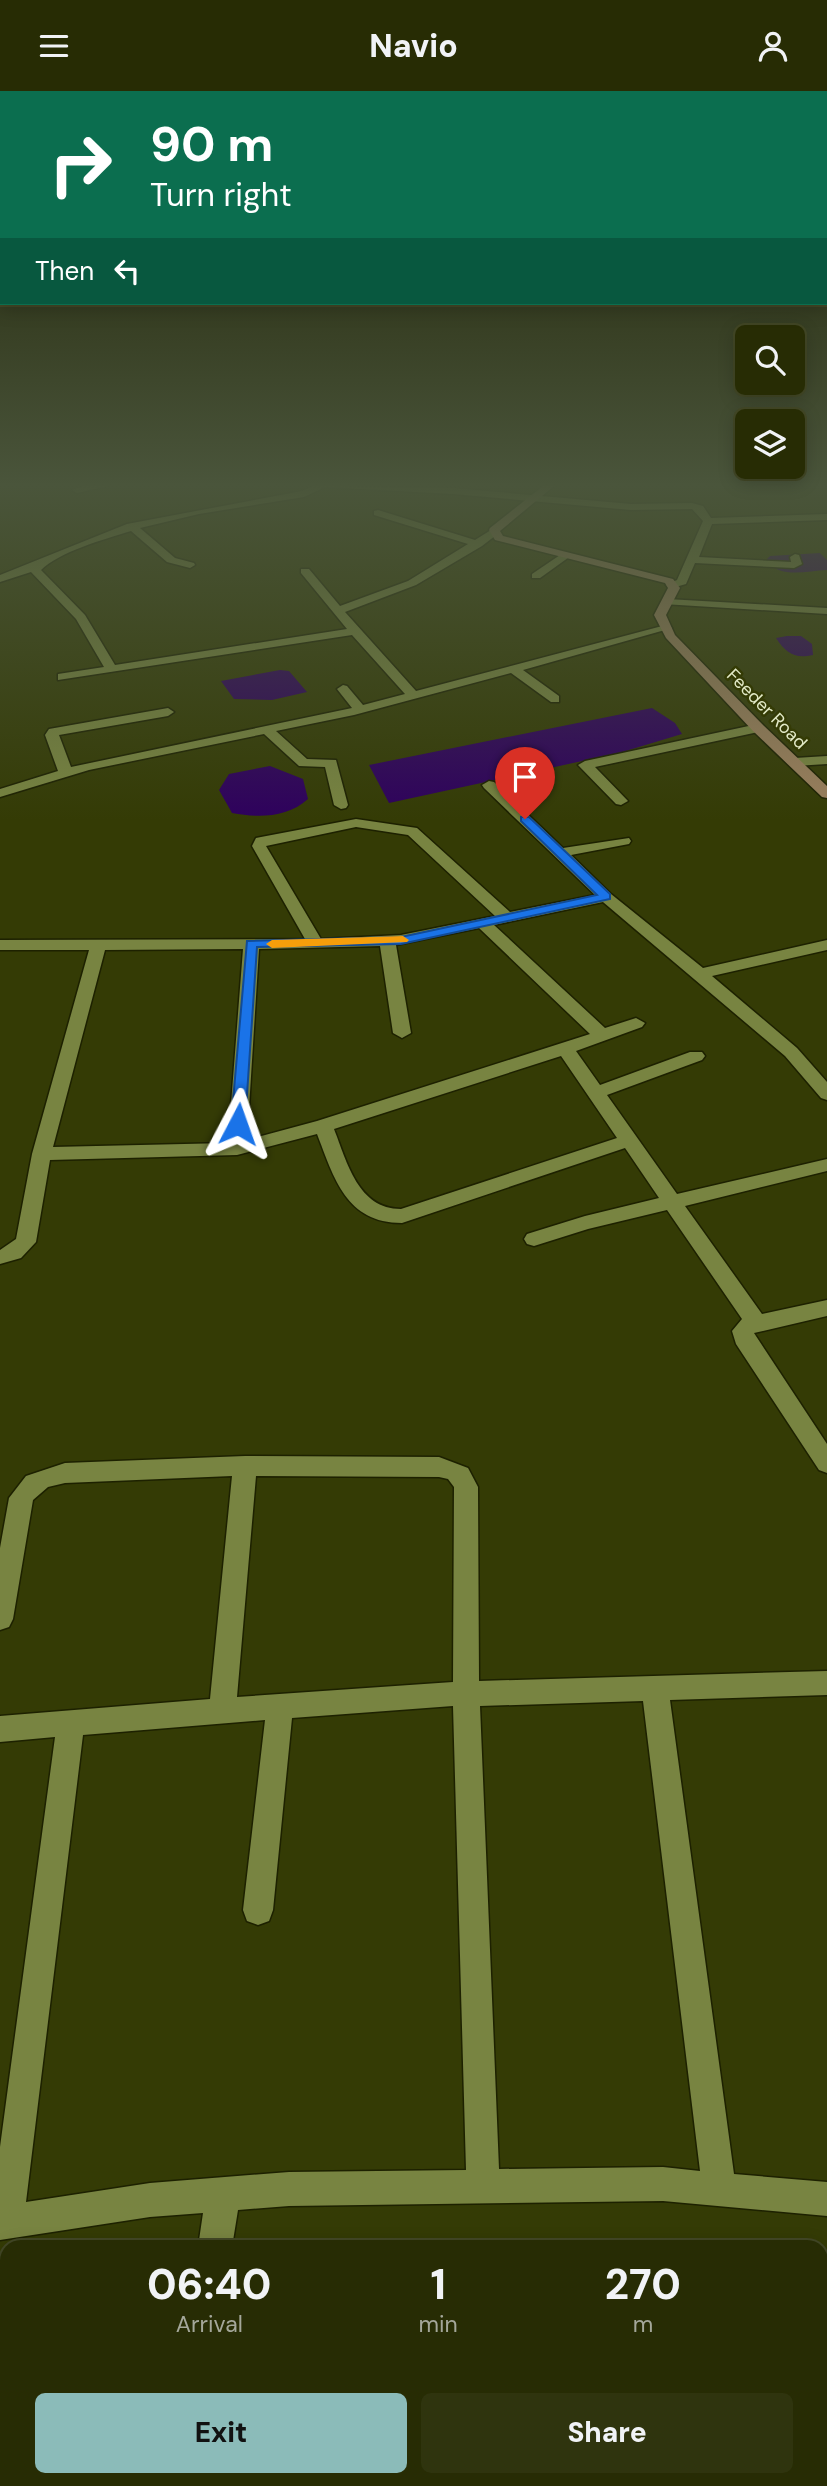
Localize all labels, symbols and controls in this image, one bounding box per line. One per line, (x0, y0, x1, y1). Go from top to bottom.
text: Navio (369, 25, 458, 67)
icon: menu (35, 27, 73, 65)
icon: person (754, 27, 792, 65)
text: 90 m (150, 112, 273, 176)
icon: right (35, 119, 126, 210)
text: Turn right (150, 174, 292, 216)
icon: left (108, 252, 146, 290)
text: Then (35, 254, 94, 288)
map controls (735, 325, 805, 479)
button: search (735, 325, 805, 395)
button: layers (735, 409, 805, 479)
street label: Feeder Road (722, 664, 812, 754)
pin (495, 747, 555, 819)
icon: arrive (506, 758, 544, 796)
position arrow (201, 1087, 275, 1161)
text: 06:40 (147, 2257, 271, 2312)
text: 1 (430, 2257, 446, 2312)
text: 270 (605, 2257, 681, 2312)
text: Arrival (176, 2309, 243, 2339)
text: min (419, 2309, 458, 2339)
text: m (633, 2309, 653, 2339)
button: Exit (35, 2393, 407, 2473)
button: Share (421, 2393, 793, 2473)

